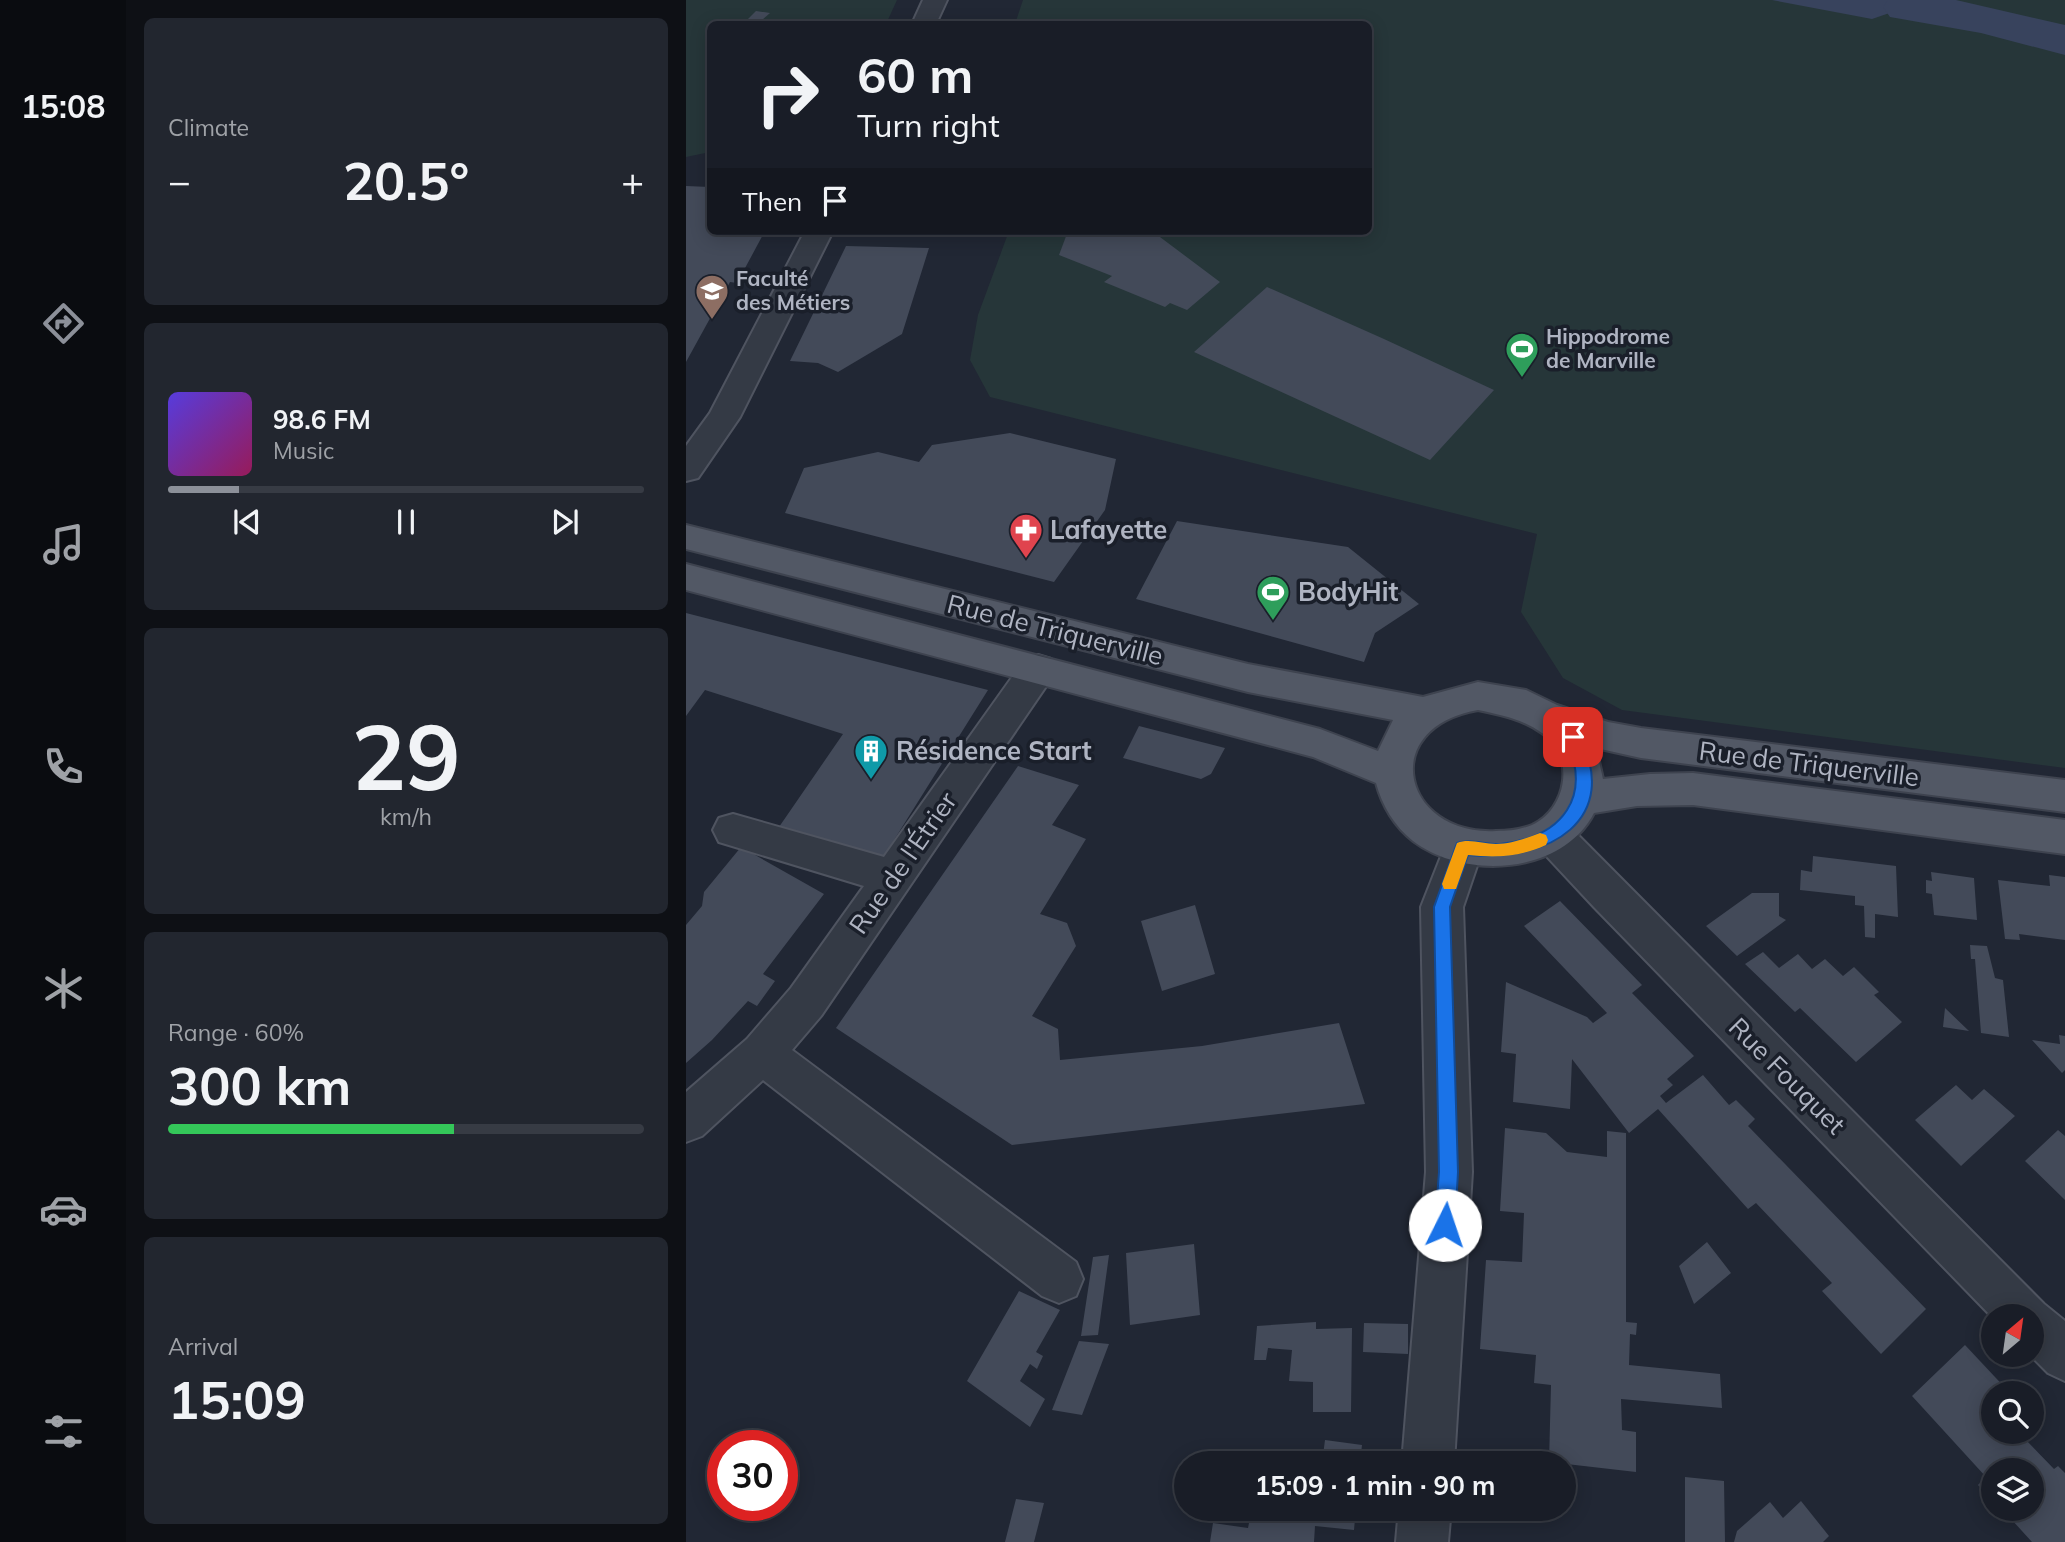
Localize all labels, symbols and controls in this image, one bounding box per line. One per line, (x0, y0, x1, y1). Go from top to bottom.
text: 60 m (857, 44, 973, 105)
icon: right (742, 49, 833, 140)
text: 15:08 (21, 86, 105, 126)
text: Turn right (857, 105, 1000, 145)
text: Climate (168, 113, 249, 142)
text: 20.5° (343, 148, 469, 213)
text: − (168, 157, 191, 205)
text: + (621, 157, 644, 205)
icon: arrive (816, 182, 854, 220)
text: Then (742, 185, 802, 218)
place label: Faculté des Métiers (736, 265, 850, 315)
school or university icon: Faculté des Métiers (693, 272, 731, 321)
icon: directions (39, 299, 88, 348)
place label: Hippodrome de Marville (1546, 323, 1670, 373)
sports icon: Hippodrome de Marville (1503, 330, 1541, 379)
text: 98.6 FM (273, 403, 371, 436)
text: Music (273, 436, 334, 465)
icon: previous (228, 503, 266, 541)
icon: pause (387, 503, 425, 541)
icon: next (546, 503, 584, 541)
pharmacy icon: Lafayette (1007, 511, 1045, 560)
place label: Lafayette (1050, 513, 1167, 546)
icon: music (39, 520, 88, 569)
sports icon: BodyHit (1254, 573, 1292, 622)
place label: BodyHit (1298, 575, 1398, 608)
street label: Rue de Triquerville (944, 587, 1166, 672)
text: 29 (351, 699, 461, 813)
pin (1543, 707, 1603, 767)
icon: arrive (1554, 718, 1592, 756)
building icon: Résidence Start (852, 732, 890, 781)
place label: Résidence Start (896, 734, 1092, 767)
street label: Rue de Triquerville (1697, 734, 1921, 793)
icon: phone (39, 742, 88, 791)
street label: Rue de l'Étrier (842, 785, 964, 940)
text: km/h (380, 802, 432, 831)
icon: climate (39, 964, 88, 1013)
street label: Rue Fouquet (1722, 1010, 1853, 1141)
text: Range · 60% (168, 1018, 304, 1047)
text: 300 km (168, 1053, 351, 1118)
icon: car (39, 1185, 88, 1234)
position arrow (1408, 1188, 1482, 1262)
north arrow (1981, 1304, 2044, 1367)
map controls (1981, 1304, 2044, 1521)
text: Arrival (168, 1332, 238, 1361)
text: 15:09 (168, 1367, 306, 1432)
button: search (1981, 1381, 2044, 1444)
icon: filters (39, 1407, 88, 1456)
speed limit sign: 30 (707, 1430, 798, 1521)
button: layers (1981, 1458, 2044, 1521)
text: 15:09 · 1 min · 90 m (1255, 1469, 1495, 1502)

